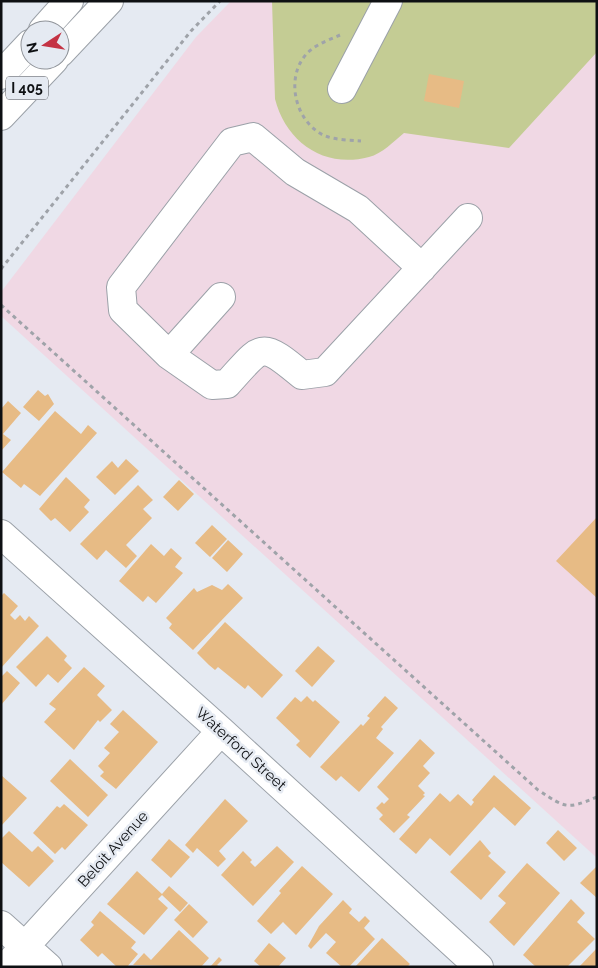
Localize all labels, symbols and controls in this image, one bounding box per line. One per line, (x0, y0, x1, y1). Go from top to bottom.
north arrow (20, 20, 70, 70)
text: N (23, 41, 41, 55)
road number: I 405 (6, 76, 48, 100)
street label: Waterford Street (192, 704, 290, 794)
street label: Beloit Avenue (74, 807, 152, 891)

